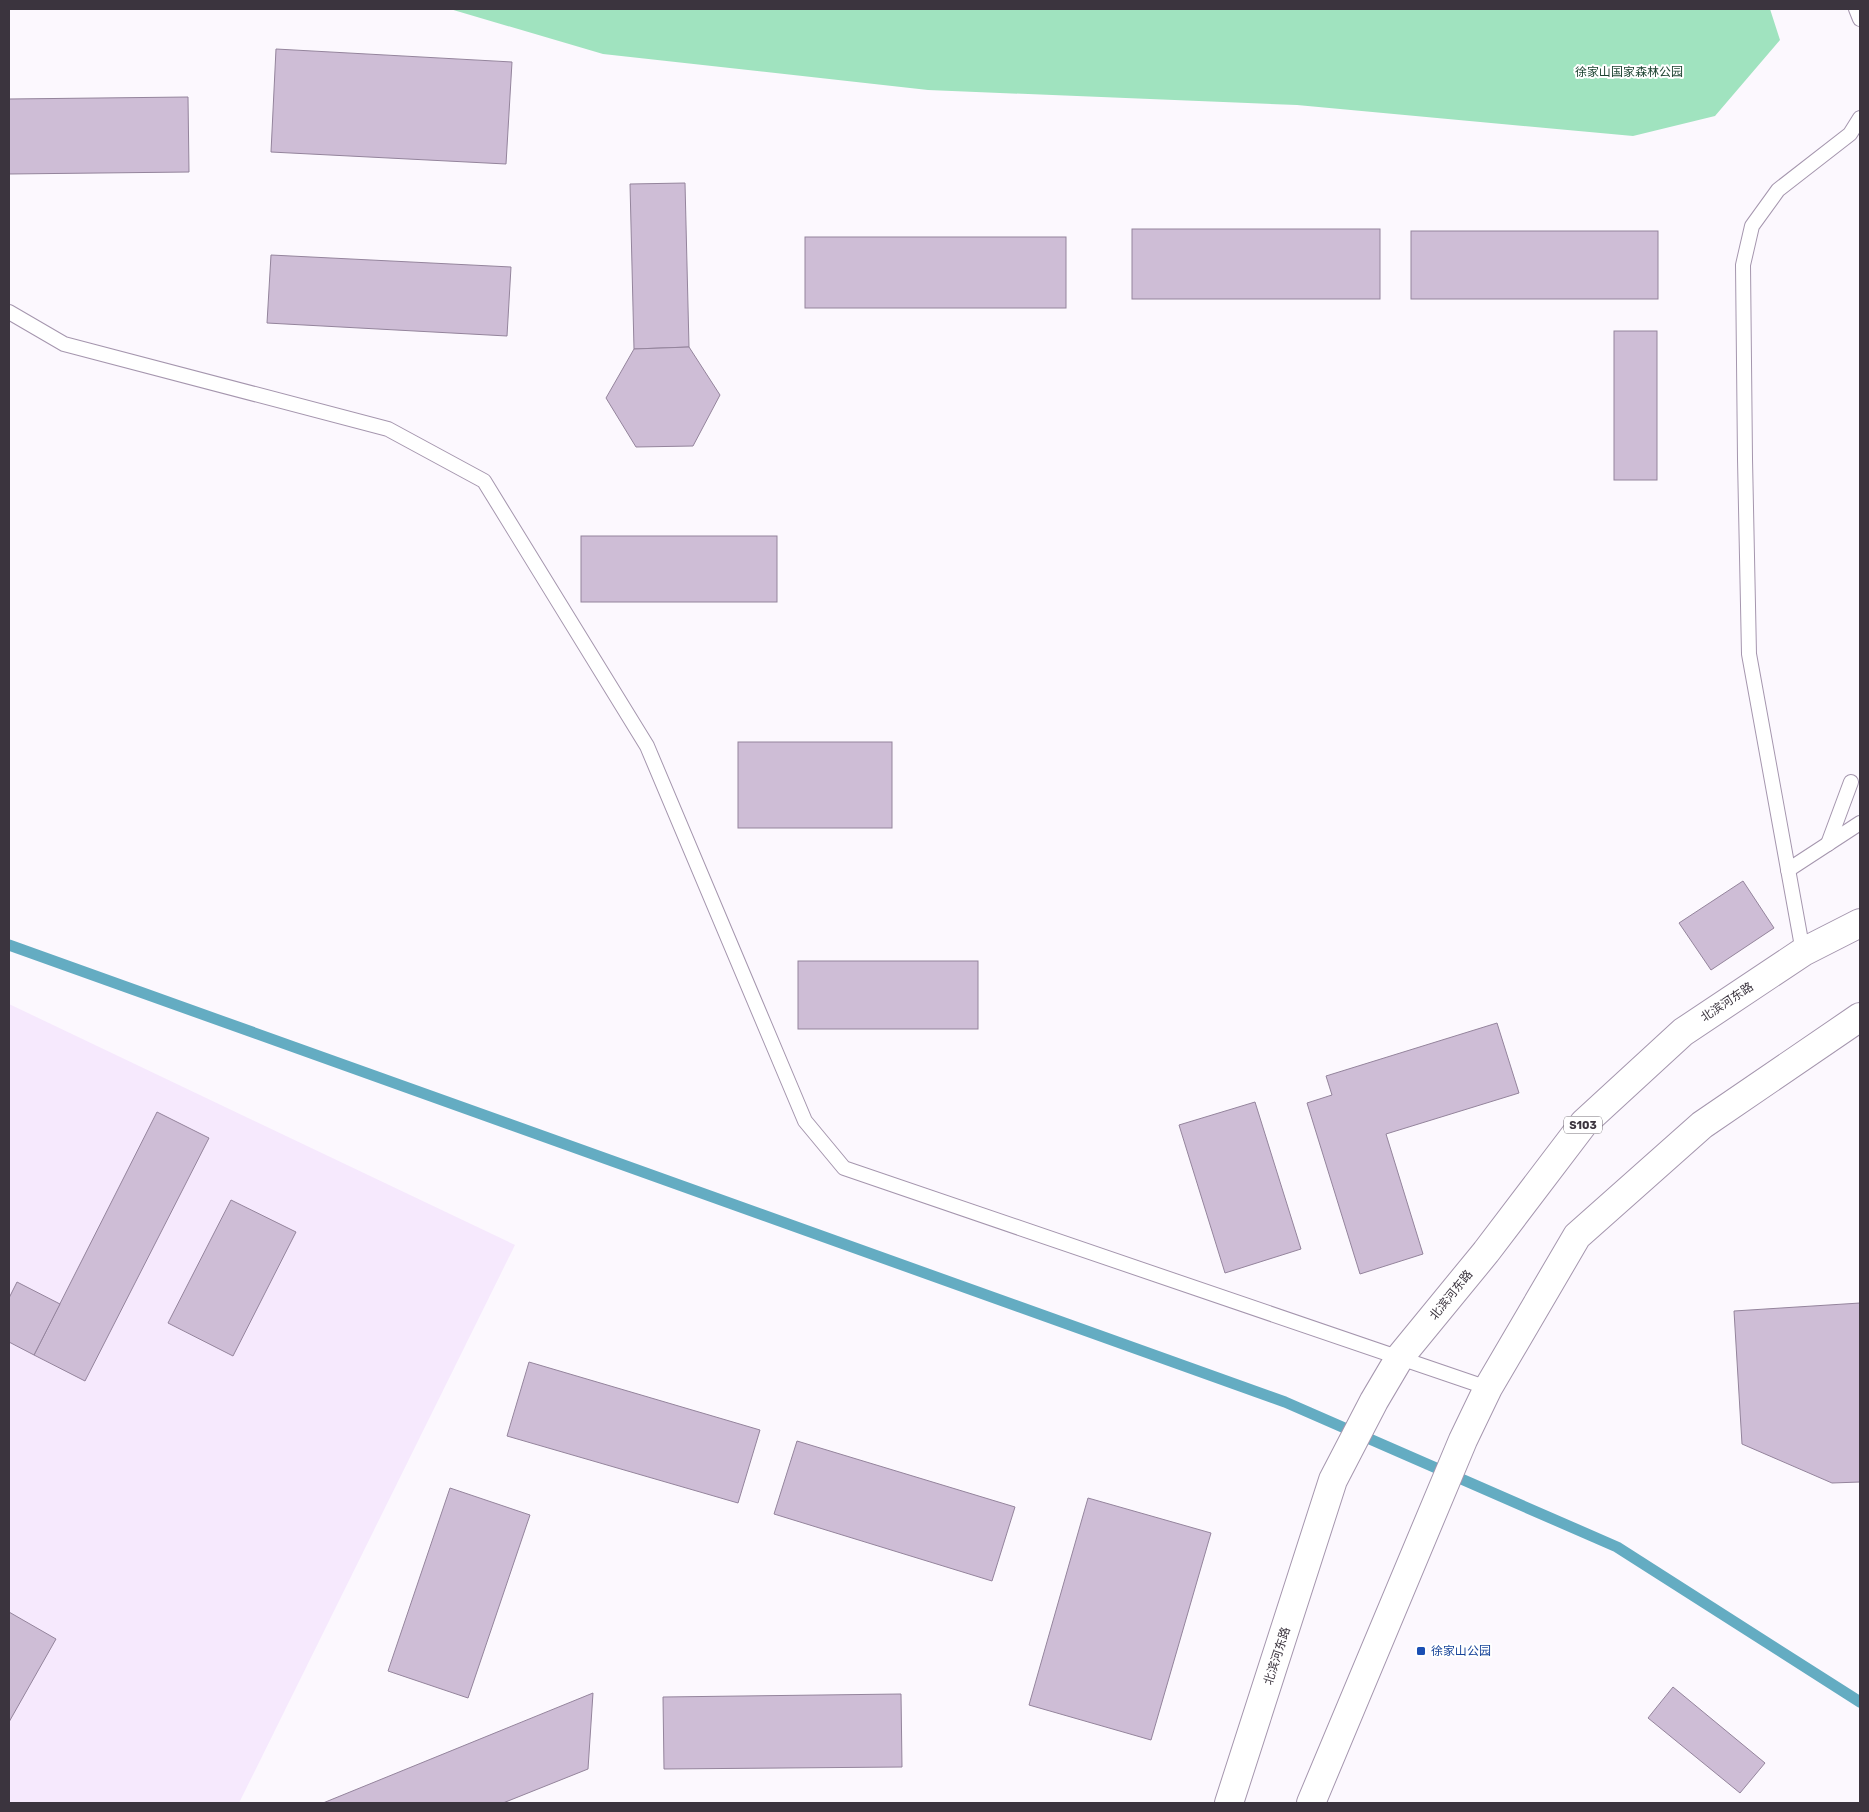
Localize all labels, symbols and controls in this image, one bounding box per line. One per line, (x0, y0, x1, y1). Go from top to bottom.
park label: 徐家山国家森林公园 (1575, 65, 1683, 79)
street label: 北滨河东路 (1698, 979, 1756, 1025)
road number: S103 (1564, 1116, 1602, 1134)
street label: 北滨河东路 (1427, 1267, 1475, 1323)
street label: 北滨河东路 (1261, 1625, 1293, 1687)
place label: 徐家山公园 (1431, 1644, 1491, 1658)
marker: 徐家山公园 (1415, 1645, 1427, 1657)

